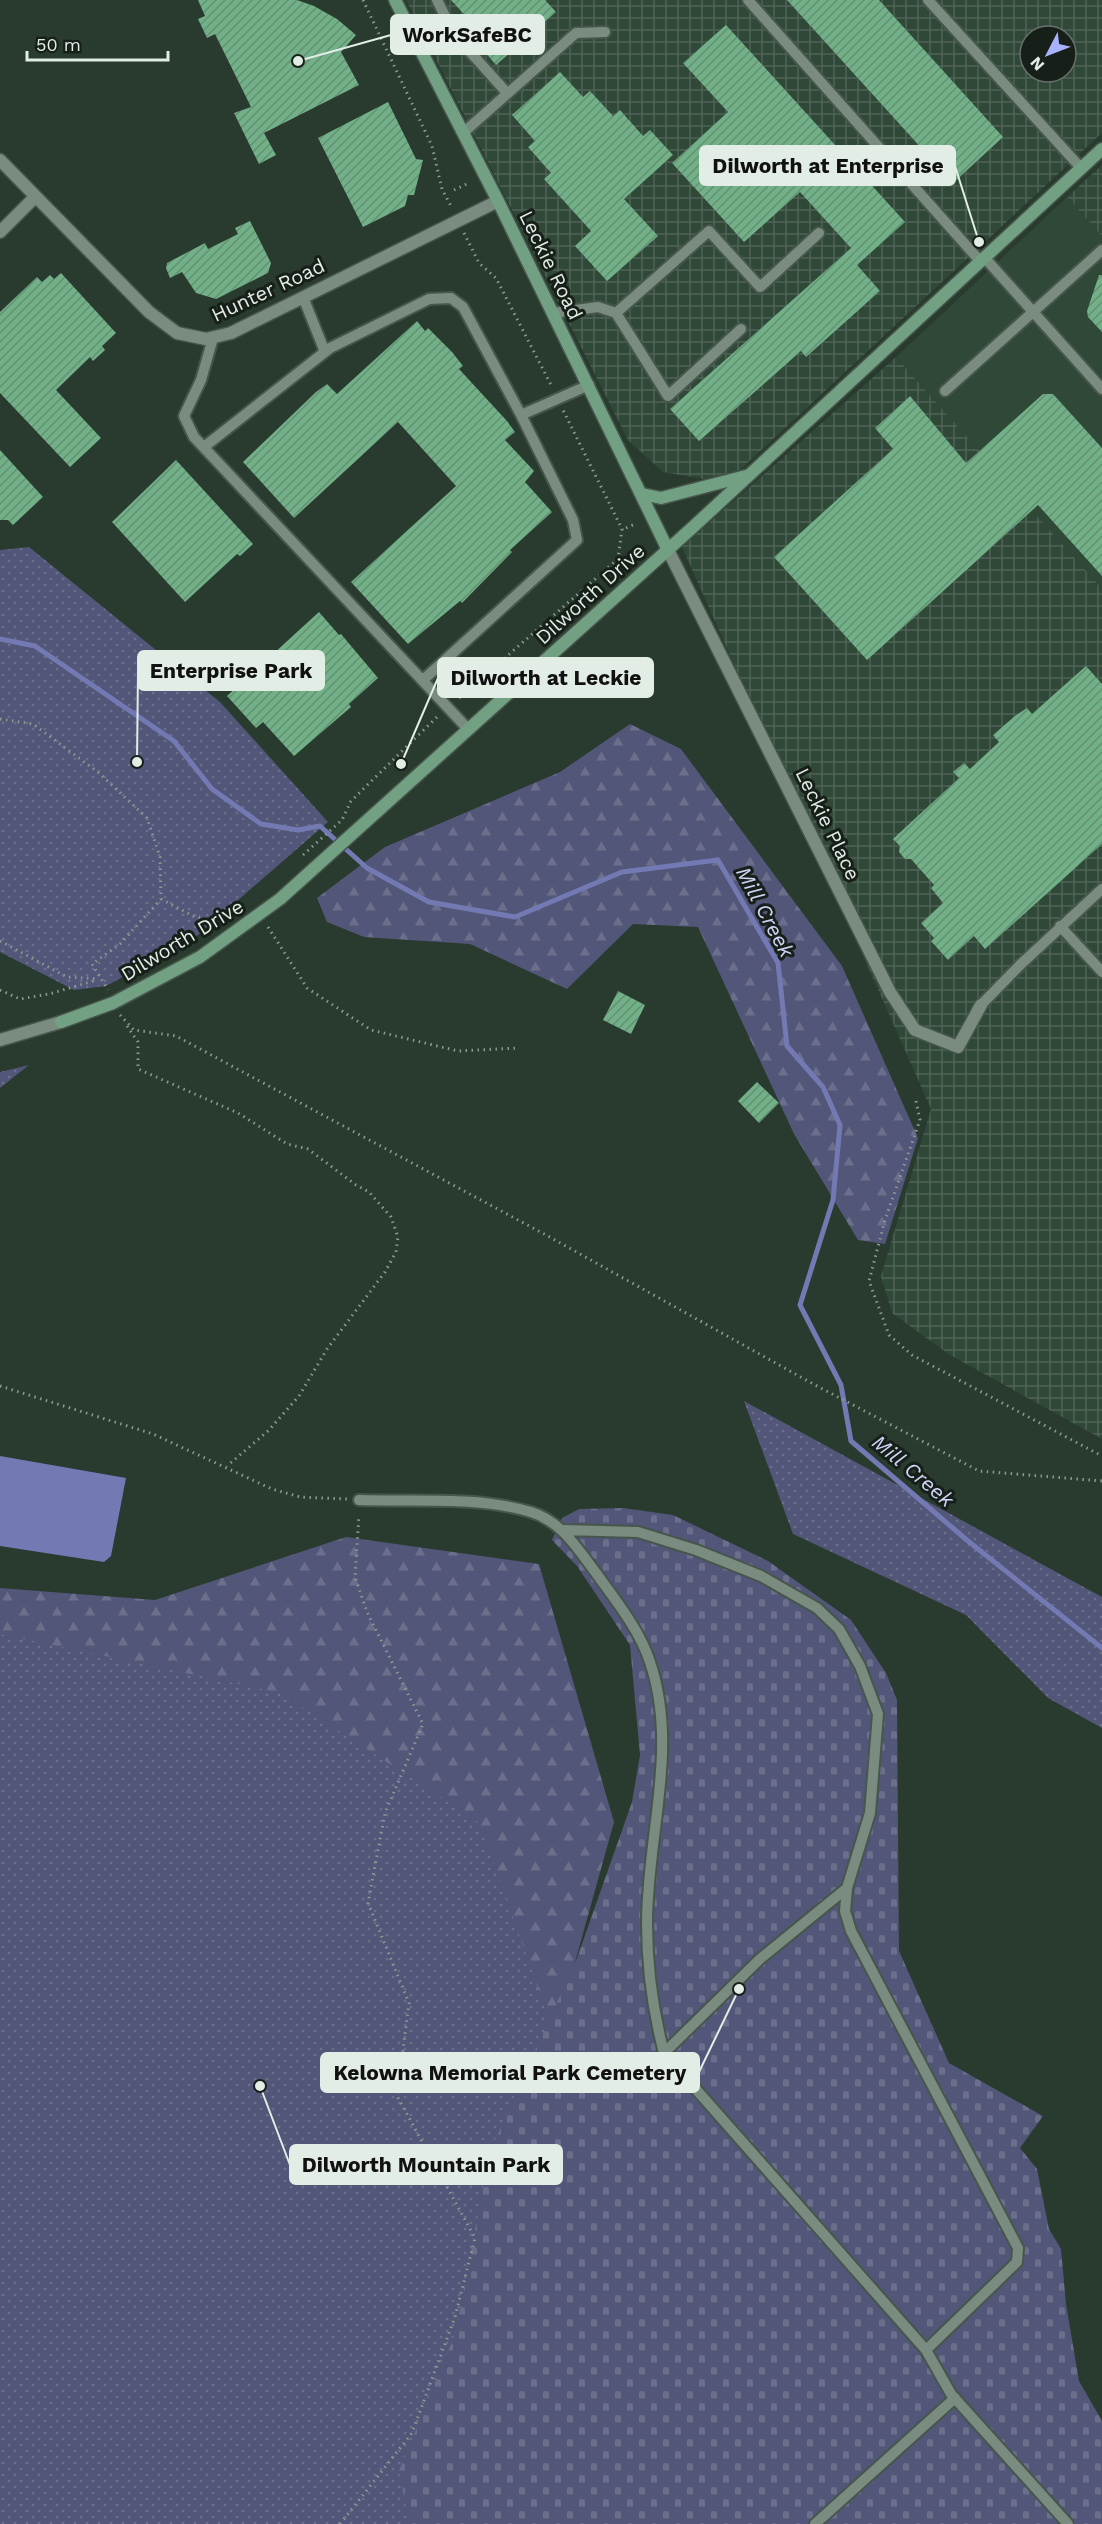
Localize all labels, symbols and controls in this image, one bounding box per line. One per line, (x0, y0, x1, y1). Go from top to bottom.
callout: WorkSafeBC (391, 15, 544, 54)
text: WorkSafeBC (402, 22, 532, 47)
scale bar (27, 24, 168, 62)
north arrow (1018, 24, 1078, 84)
text: 50 m (36, 34, 81, 55)
text: N (1026, 53, 1048, 74)
callout: Dilworth at Enterprise (700, 146, 955, 185)
text: Dilworth at Enterprise (712, 153, 944, 178)
street label: Leckie Road (514, 207, 588, 323)
street label: Hunter Road (207, 253, 329, 327)
street label: Dilworth Drive (530, 539, 650, 649)
callout: Enterprise Park (138, 651, 324, 690)
text: Enterprise Park (150, 658, 313, 683)
callout: Dilworth at Leckie (438, 658, 653, 697)
text: Dilworth at Leckie (450, 665, 642, 690)
street label: Leckie Place (791, 764, 865, 884)
water label: Mill Creek (731, 862, 800, 962)
street label: Dilworth Drive (116, 894, 248, 986)
water label: Mill Creek (867, 1429, 960, 1512)
callout: Kelowna Memorial Park Cemetery (321, 2053, 699, 2092)
text: Kelowna Memorial Park Cemetery (334, 2060, 687, 2085)
callout: Dilworth Mountain Park (290, 2145, 562, 2184)
text: Dilworth Mountain Park (302, 2152, 551, 2177)

